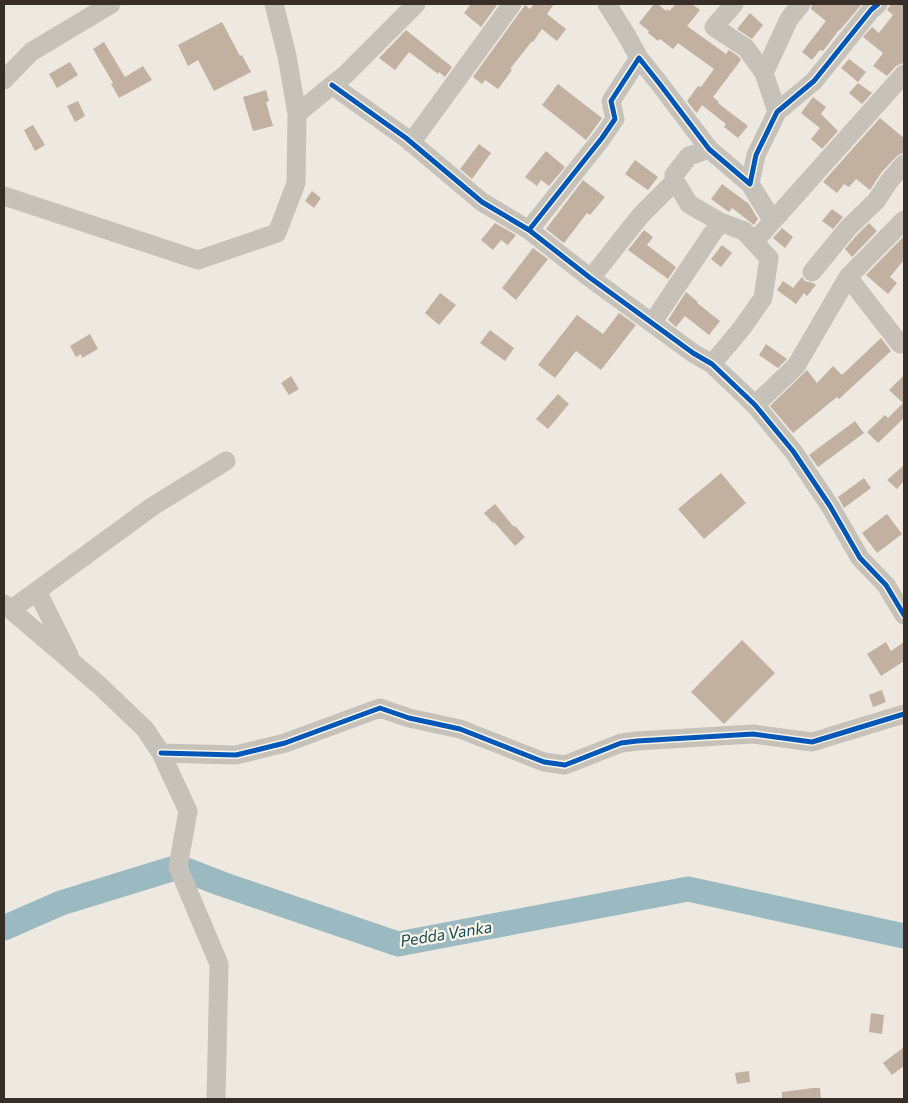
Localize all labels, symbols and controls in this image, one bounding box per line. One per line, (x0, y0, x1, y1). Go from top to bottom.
water label: Pedda Vanka (399, 916, 493, 950)

